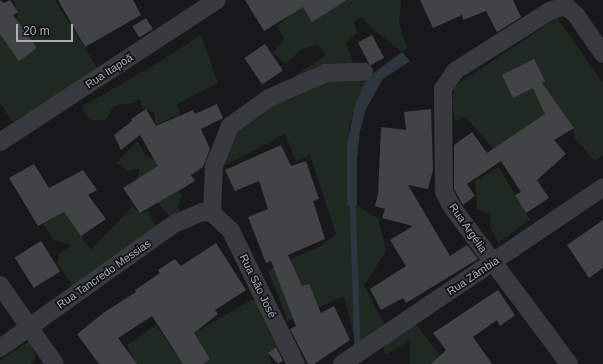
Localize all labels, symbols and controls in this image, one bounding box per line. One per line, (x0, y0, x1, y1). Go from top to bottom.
scale bar (18, 16, 75, 42)
text: 20 m (23, 24, 50, 38)
street label: Rua Itapoã (83, 51, 135, 91)
street label: Rua Argélia (446, 201, 490, 255)
street label: Rua Tancredo Messias (54, 237, 154, 311)
street label: Rua São José (237, 252, 279, 320)
street label: Rua Zâmbia (444, 254, 502, 298)

